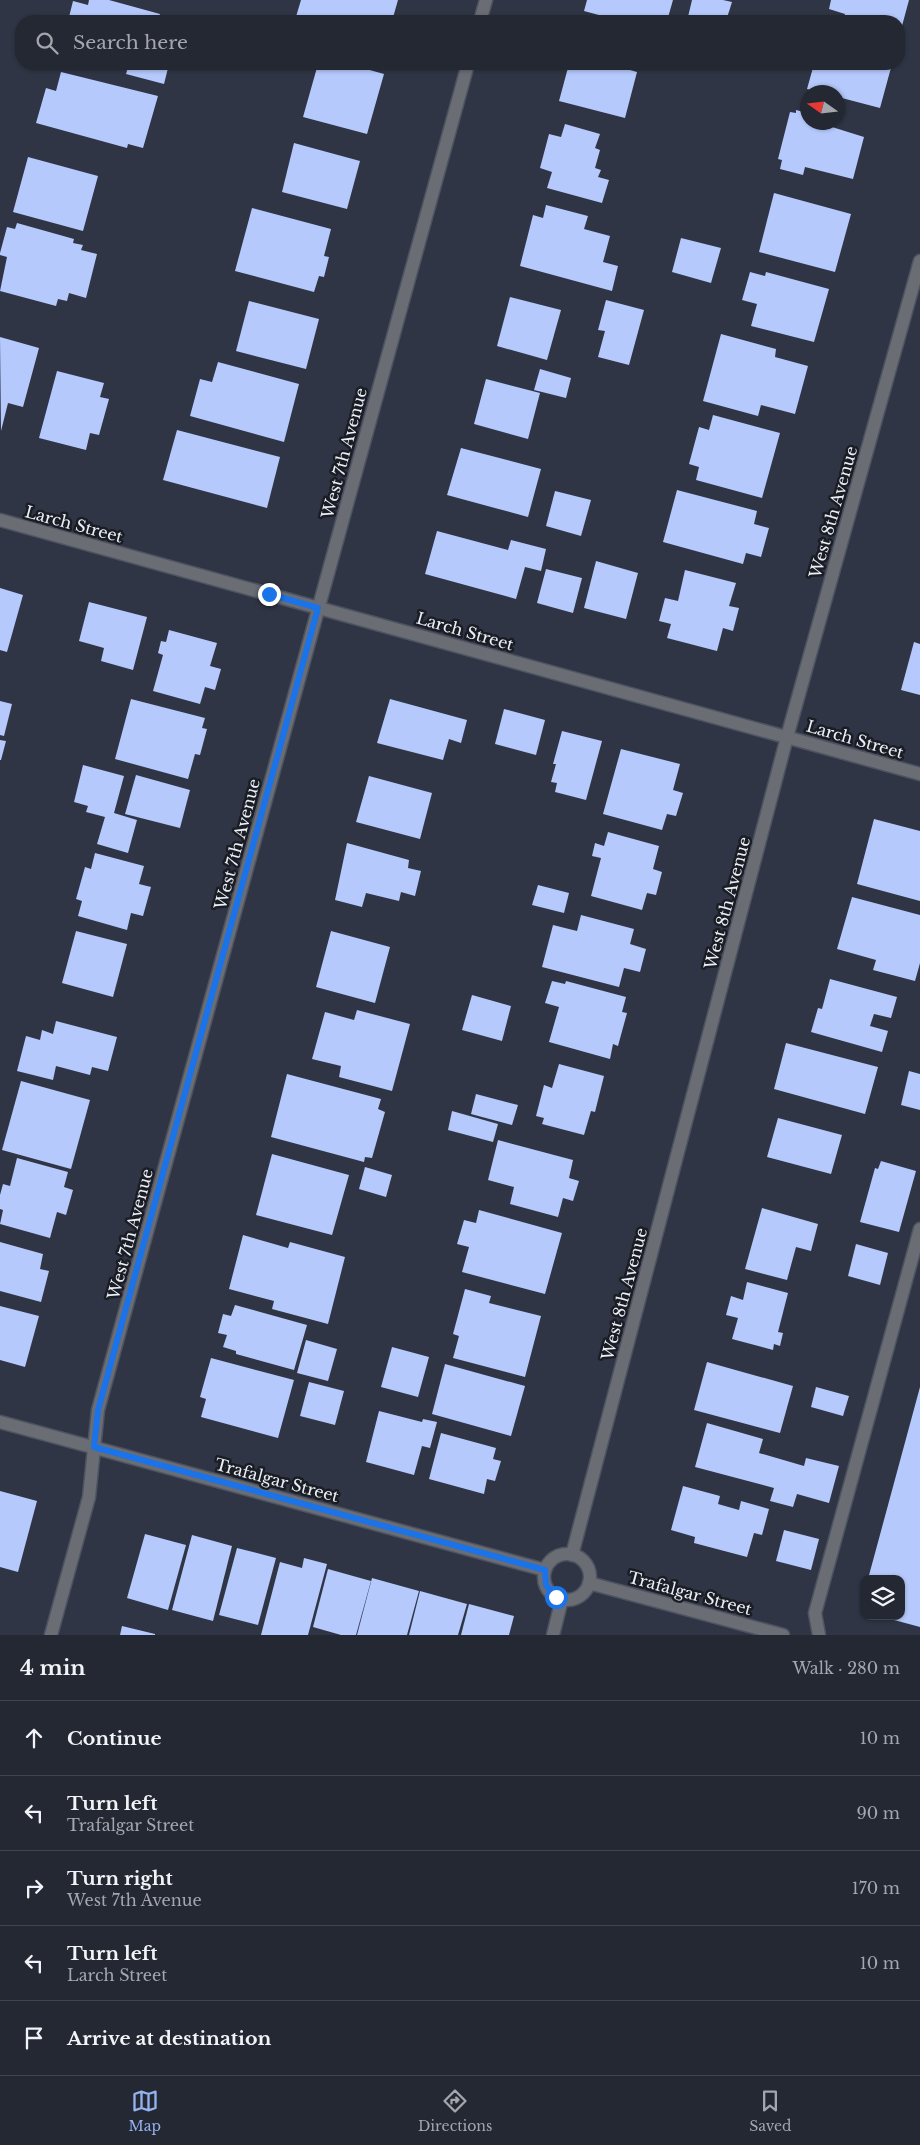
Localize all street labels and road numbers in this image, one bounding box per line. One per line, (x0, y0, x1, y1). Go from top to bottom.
street label: West 7th Avenue (317, 385, 371, 522)
street label: West 8th Avenue (804, 444, 861, 581)
street label: Larch Street (23, 501, 125, 547)
street label: Larch Street (414, 608, 516, 654)
street label: Larch Street (804, 716, 906, 762)
street label: West 7th Avenue (210, 776, 264, 913)
street label: West 8th Avenue (699, 835, 754, 972)
street label: West 7th Avenue (103, 1166, 157, 1303)
street label: West 8th Avenue (596, 1226, 651, 1363)
street label: Trafalgar Street (213, 1454, 341, 1506)
street label: Trafalgar Street (626, 1567, 754, 1619)

